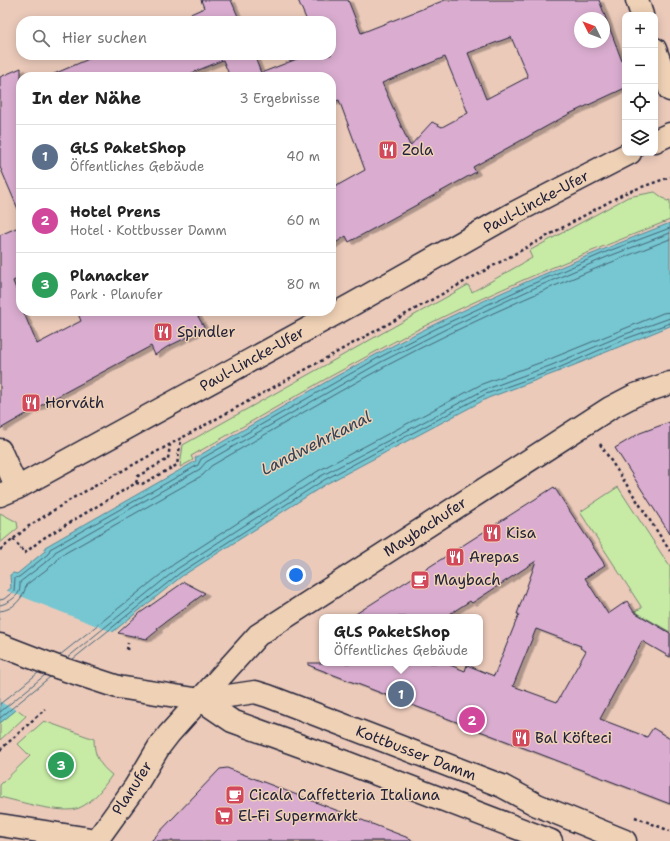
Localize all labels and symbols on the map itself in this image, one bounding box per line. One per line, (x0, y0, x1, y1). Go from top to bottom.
north arrow (574, 12, 610, 48)
restaurant icon: Zola (377, 139, 399, 161)
place label: Zola (402, 140, 434, 160)
street label: Paul-Lincke-Ufer (480, 166, 592, 238)
restaurant icon: Spindler (152, 321, 174, 343)
place label: Spindler (177, 322, 236, 342)
street label: Paul-Lincke-Ufer (196, 322, 308, 396)
restaurant icon: Horváth (20, 392, 42, 414)
place label: Horváth (45, 393, 104, 413)
water label: Landwehrkanal (257, 406, 375, 480)
street label: Maybachufer (380, 493, 470, 561)
restaurant icon: Kisa (481, 522, 503, 544)
place label: Kisa (506, 523, 537, 543)
restaurant icon: Arepas (444, 546, 466, 568)
place label: Arepas (469, 547, 520, 567)
your location (286, 565, 306, 585)
cafe icon: Maybach (409, 569, 431, 591)
place label: Maybach (434, 570, 501, 590)
pin: 1 (388, 679, 414, 709)
pin: 2 (459, 705, 485, 735)
street label: Kottbusser Damm (353, 721, 479, 785)
restaurant icon: Bal Köfteci (510, 727, 532, 749)
place label: Bal Köfteci (535, 728, 612, 748)
pin: 3 (48, 750, 74, 780)
street label: Planufer (107, 757, 157, 819)
cafe icon: Cicala Caffetteria Italiana (224, 784, 246, 806)
place label: Cicala Caffetteria Italiana (249, 785, 441, 805)
supermarket icon: El-Fi Supermarkt (213, 805, 235, 827)
place label: El-Fi Supermarkt (238, 806, 358, 826)

